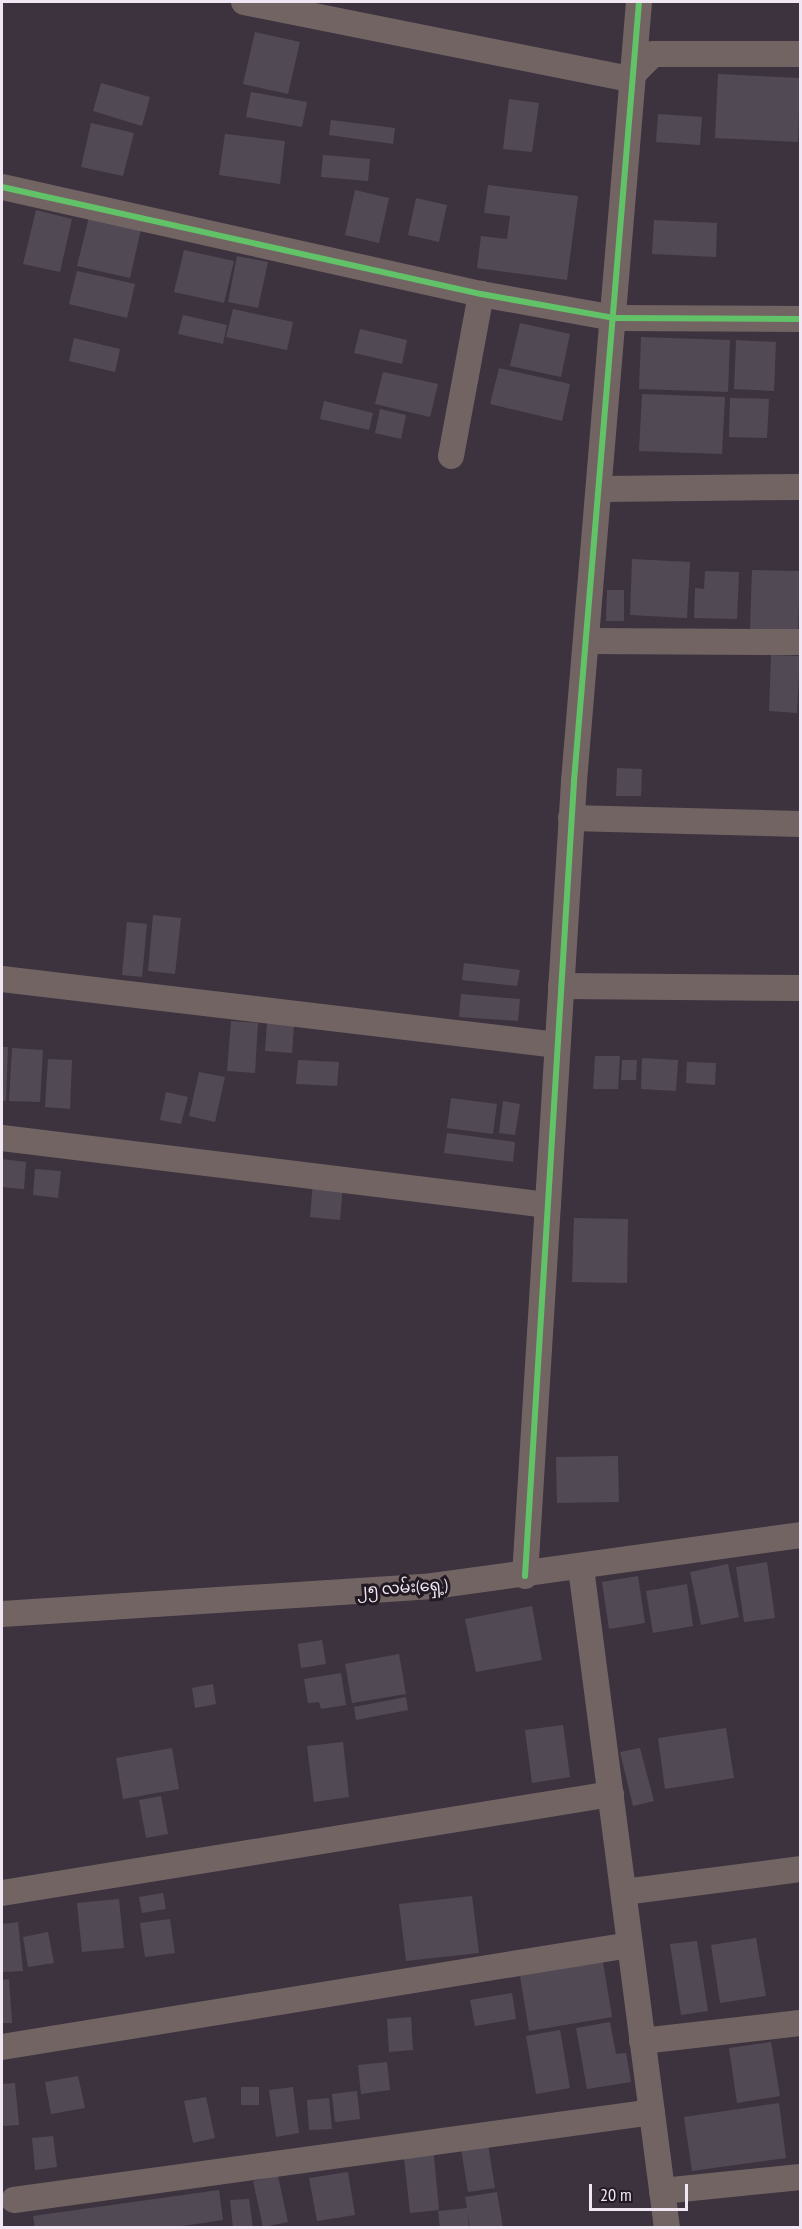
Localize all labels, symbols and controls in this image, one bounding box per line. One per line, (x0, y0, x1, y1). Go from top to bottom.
street label: ၂၅ လမ်း(ရှေ့) (356, 1574, 448, 1600)
scale bar (592, 2172, 691, 2210)
text: 20 m (600, 2183, 632, 2206)

